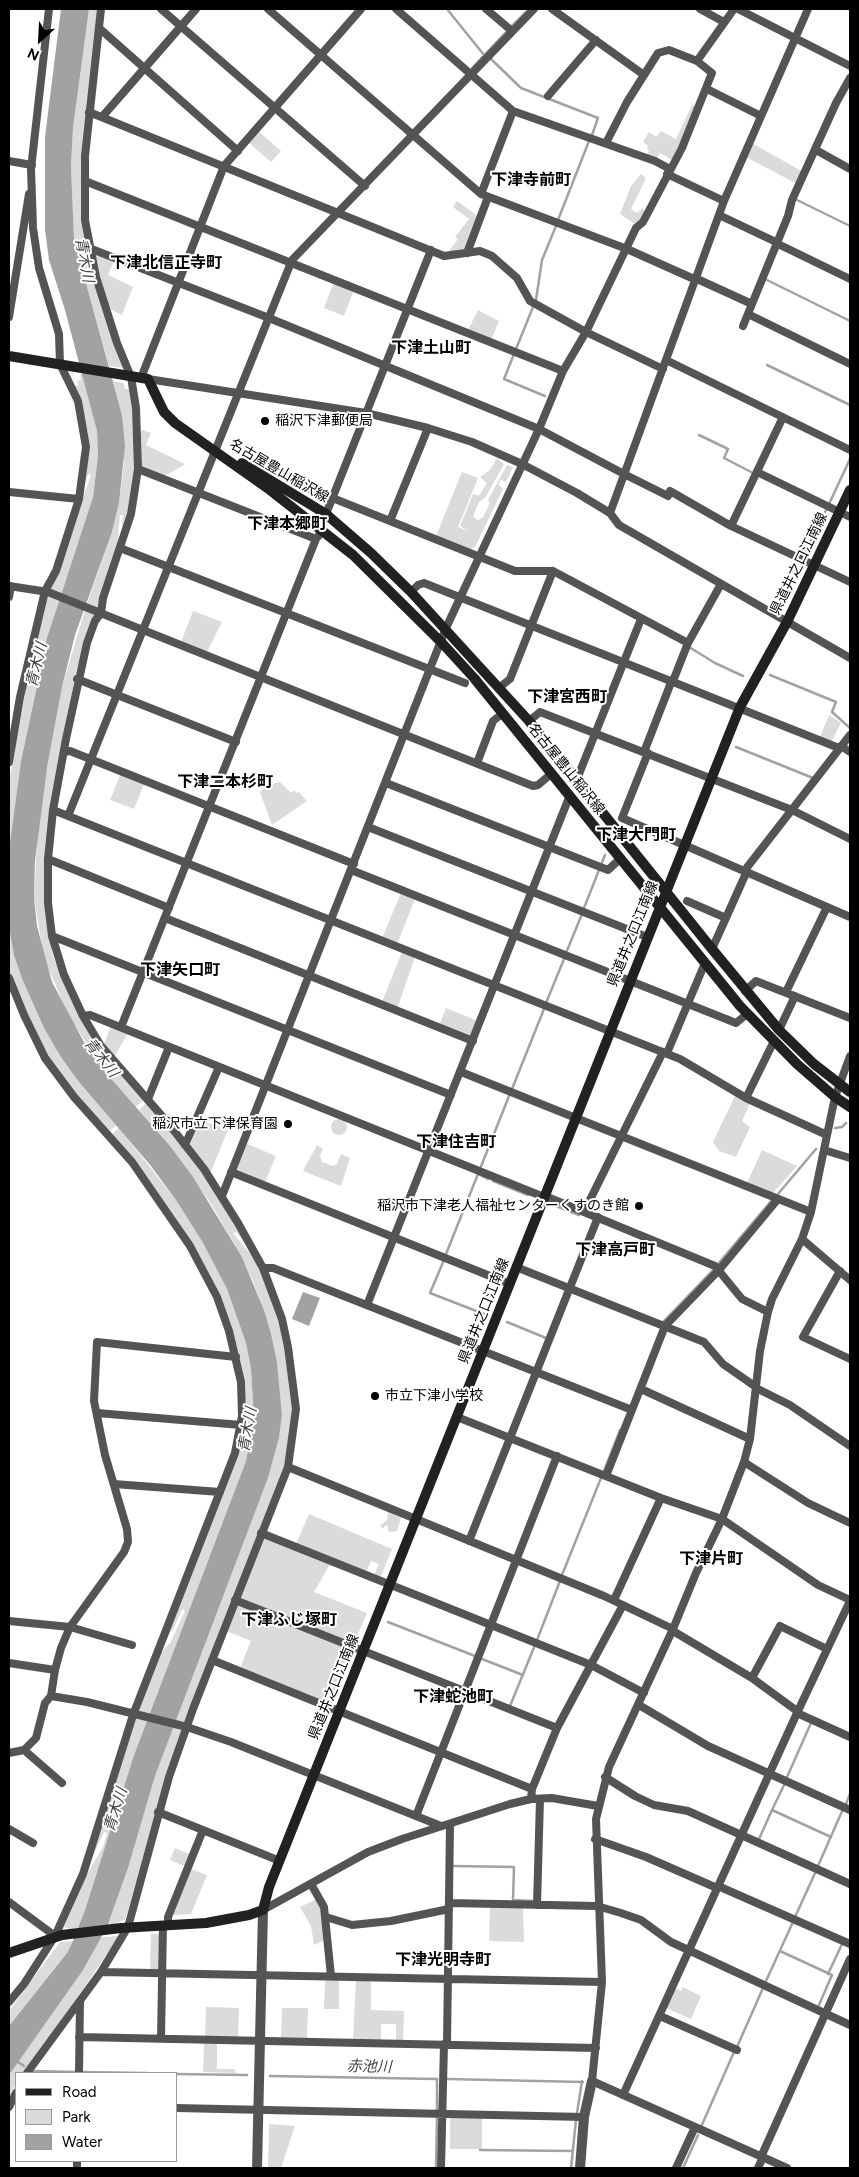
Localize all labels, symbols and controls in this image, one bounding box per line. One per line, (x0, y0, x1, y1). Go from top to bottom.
north arrow (15, 15, 65, 65)
text: N (25, 44, 42, 64)
district label: 下津寺前町 (491, 170, 571, 190)
water label: 青木川 (71, 236, 97, 284)
district label: 下津北信正寺町 (110, 253, 222, 273)
district label: 下津土山町 (391, 338, 471, 358)
place label: 稲沢下津郵便局 (275, 413, 373, 429)
marker: 稲沢下津郵便局 (259, 415, 271, 427)
street label: 名古屋豊山稲沢線 (226, 436, 332, 506)
street label: 県道井之口江南線 (767, 510, 831, 618)
district label: 下津本郷町 (247, 514, 327, 534)
water label: 青木川 (23, 641, 51, 689)
district label: 下津宮西町 (527, 687, 607, 707)
street label: 名古屋豊山稲沢線 (524, 720, 608, 818)
district label: 下津二本杉町 (177, 772, 273, 792)
district label: 下津大門町 (596, 825, 676, 845)
street label: 県道井之口江南線 (604, 879, 662, 989)
district label: 下津矢口町 (140, 960, 220, 980)
water label: 青木川 (80, 1035, 122, 1081)
place label: 稲沢市立下津保育園 (152, 1116, 278, 1132)
marker: 稲沢市立下津保育園 (282, 1118, 294, 1130)
district label: 下津住吉町 (416, 1132, 496, 1152)
place label: 稲沢市下津老人福祉センターくすのき館 (377, 1198, 629, 1214)
marker: 稲沢市下津老人福祉センターくすのき館 (633, 1200, 645, 1212)
district label: 下津高戸町 (575, 1240, 655, 1260)
street label: 県道井之口江南線 (455, 1256, 513, 1366)
place label: 市立下津小学校 (385, 1388, 483, 1404)
marker: 市立下津小学校 (369, 1390, 381, 1402)
water label: 青木川 (235, 1406, 261, 1454)
district label: 下津片町 (679, 1549, 743, 1569)
district label: 下津ふじ塚町 (241, 1610, 337, 1630)
street label: 県道井之口江南線 (305, 1632, 363, 1742)
district label: 下津蛇池町 (413, 1687, 493, 1707)
water label: 青木川 (101, 1786, 131, 1834)
district label: 下津光明寺町 (395, 1950, 491, 1970)
water label: 赤池川 (346, 2058, 392, 2076)
legend (15, 2072, 178, 2162)
text: Road (62, 2083, 97, 2101)
text: Park (62, 2108, 91, 2126)
text: Water (62, 2133, 102, 2151)

